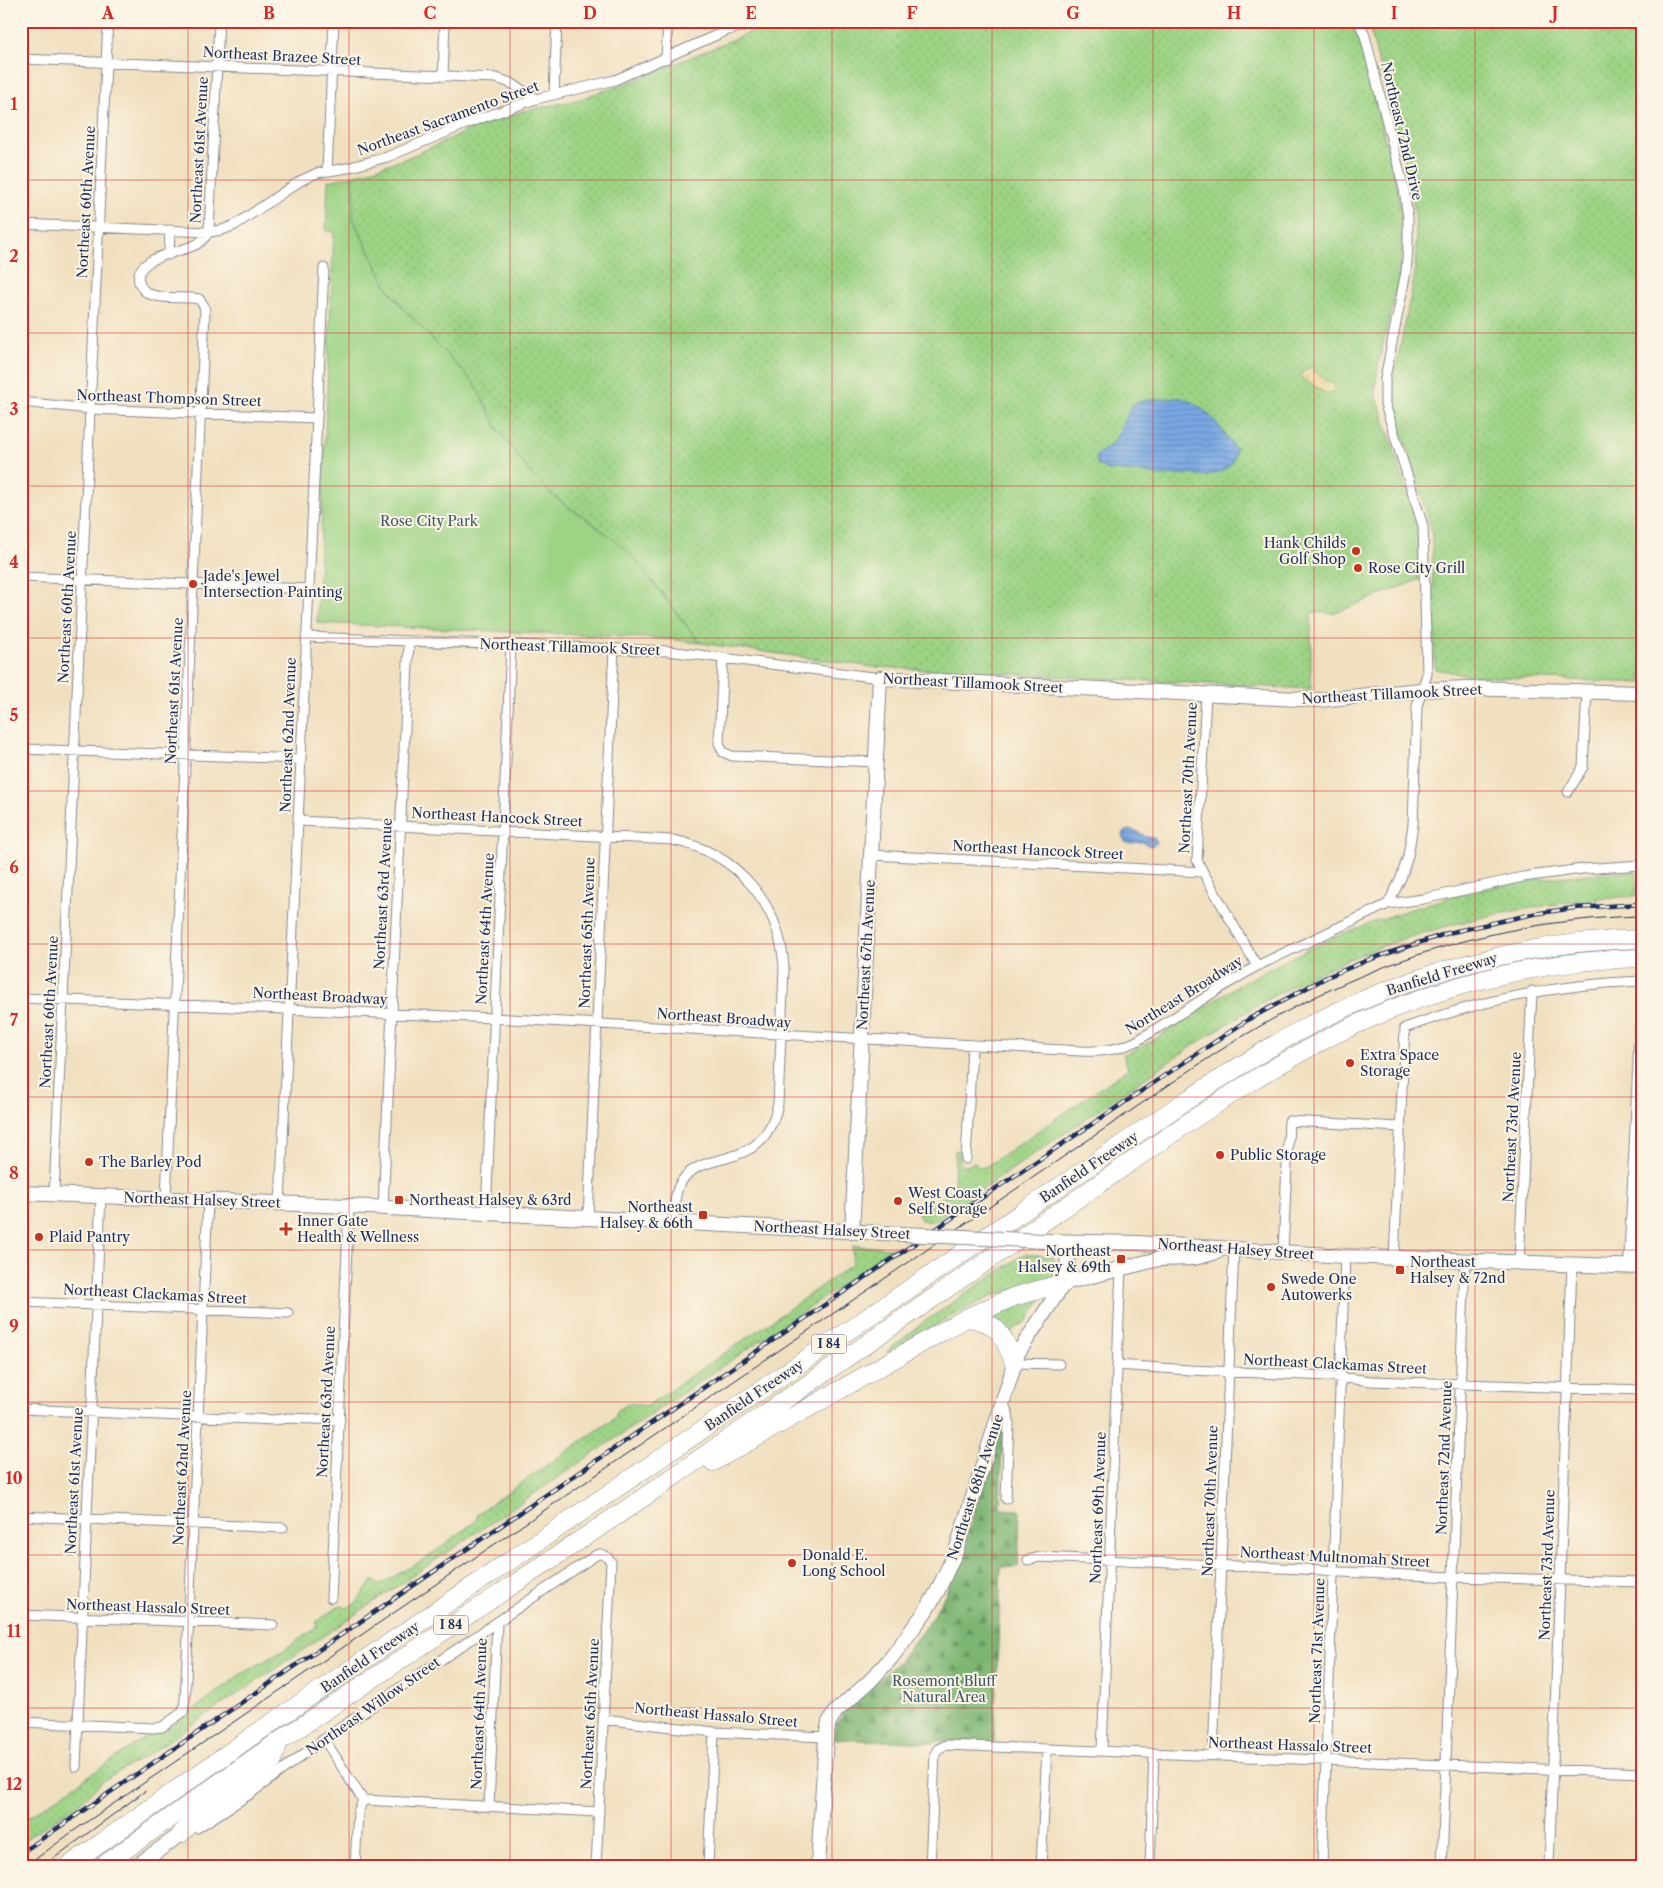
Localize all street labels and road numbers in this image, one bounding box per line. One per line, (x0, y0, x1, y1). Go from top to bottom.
street label: Northeast Brazee Street (202, 43, 362, 69)
street label: Northeast 72nd Drive (1377, 60, 1427, 202)
street label: Northeast 61st Avenue (186, 76, 212, 224)
street label: Northeast Sacramento Street (355, 77, 541, 159)
street label: Northeast 60th Avenue (73, 125, 99, 279)
street label: Northeast Thompson Street (76, 386, 262, 410)
street label: Northeast 60th Avenue (54, 530, 80, 684)
street label: Northeast 61st Avenue (161, 617, 187, 765)
street label: Northeast Tillamook Street (479, 635, 661, 659)
street label: Northeast 62nd Avenue (276, 657, 300, 813)
street label: Northeast Tillamook Street (882, 669, 1064, 697)
street label: Northeast Tillamook Street (1301, 680, 1483, 708)
street label: Northeast 70th Avenue (1175, 702, 1201, 854)
street label: Northeast Hancock Street (411, 804, 583, 830)
street label: Northeast 63rd Avenue (370, 817, 396, 971)
street label: Northeast Hancock Street (952, 837, 1124, 863)
street label: Northeast 64th Avenue (472, 852, 498, 1005)
street label: Northeast 65th Avenue (575, 857, 599, 1009)
street label: Northeast 67th Avenue (853, 879, 879, 1031)
street label: Northeast 60th Avenue (36, 935, 62, 1089)
street label: Banfield Freeway (1384, 948, 1500, 999)
street label: Northeast Broadway (1122, 951, 1246, 1038)
street label: Northeast Broadway (252, 983, 388, 1009)
street label: Northeast Broadway (656, 1004, 792, 1032)
street label: Northeast 73rd Avenue (1499, 1051, 1525, 1203)
street label: Banfield Freeway (1036, 1127, 1142, 1207)
street label: Northeast Halsey Street (123, 1188, 281, 1212)
street label: Northeast Halsey Street (753, 1217, 911, 1243)
street label: Northeast Halsey Street (1157, 1235, 1315, 1263)
street label: Northeast Clackamas Street (63, 1280, 247, 1308)
street label: Northeast 63rd Avenue (313, 1325, 339, 1479)
road number: I 84 (812, 1335, 846, 1354)
street label: Northeast Clackamas Street (1243, 1350, 1427, 1378)
street label: Banfield Freeway (701, 1355, 807, 1435)
street label: Northeast 72nd Avenue (1432, 1380, 1456, 1536)
street label: Northeast 62nd Avenue (169, 1390, 195, 1546)
street label: Northeast 61st Avenue (61, 1407, 87, 1555)
street label: Northeast 68th Avenue (943, 1412, 1007, 1562)
street label: Northeast 70th Avenue (1198, 1425, 1222, 1577)
street label: Northeast 69th Avenue (1086, 1431, 1110, 1584)
street label: Northeast 73rd Avenue (1535, 1489, 1559, 1641)
street label: Northeast Multnomah Street (1239, 1543, 1431, 1571)
street label: Northeast 71st Avenue (1305, 1578, 1329, 1724)
street label: Northeast Hassalo Street (66, 1595, 230, 1619)
road number: I 84 (434, 1616, 468, 1634)
street label: Banfield Freeway (317, 1617, 423, 1697)
street label: Northeast 64th Avenue (467, 1637, 491, 1790)
street label: Northeast 65th Avenue (577, 1638, 603, 1790)
street label: Northeast Willow Street (303, 1653, 443, 1759)
street label: Northeast Hassalo Street (633, 1699, 799, 1731)
street label: Northeast Hassalo Street (1208, 1733, 1372, 1757)

